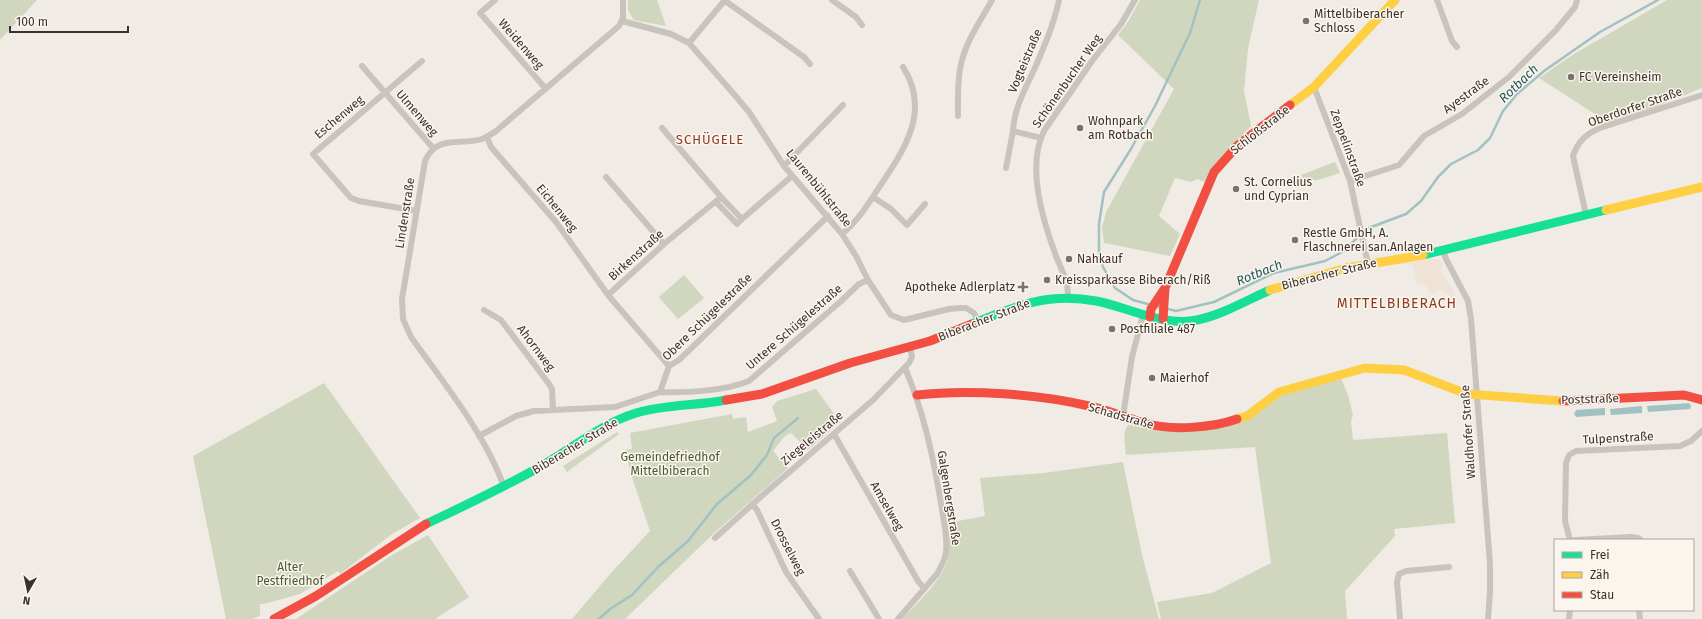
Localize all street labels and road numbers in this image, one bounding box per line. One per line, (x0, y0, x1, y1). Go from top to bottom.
street label: Weidenweg (495, 16, 547, 73)
street label: Vogteistraße (1005, 27, 1045, 95)
street label: Schönenbucher Weg (1030, 31, 1105, 130)
street label: Ayestraße (1440, 74, 1492, 116)
street label: Oberdorfer Straße (1586, 84, 1684, 130)
street label: Ulmenweg (393, 87, 441, 140)
street label: Eschenweg (312, 92, 367, 142)
street label: Schloßstraße (1228, 103, 1292, 157)
street label: Zeppelinstraße (1327, 107, 1369, 189)
street label: Laurenbühlstraße (783, 146, 855, 230)
street label: Lindenstraße (392, 177, 418, 249)
street label: Eichenweg (533, 181, 581, 235)
street label: Birkenstraße (606, 227, 666, 283)
street label: Biberacher Straße (1280, 255, 1378, 293)
street label: Obere Schügelestraße (659, 271, 755, 363)
street label: Untere Schügelestraße (743, 281, 845, 373)
street label: Biberacher Straße (936, 296, 1032, 344)
street label: Ahornweg (514, 322, 558, 374)
street label: Waldhofer Straße (1458, 385, 1478, 479)
street label: Poststraße (1561, 391, 1619, 407)
street label: Schadstraße (1087, 400, 1155, 432)
street label: Ziegeleistraße (778, 408, 846, 468)
street label: Biberacher Straße (530, 415, 620, 477)
street label: Tulpenstraße (1582, 429, 1654, 447)
street label: Galgenbergstraße (935, 450, 963, 546)
street label: Amselweg (867, 479, 907, 534)
street label: Drosselweg (768, 516, 809, 578)

